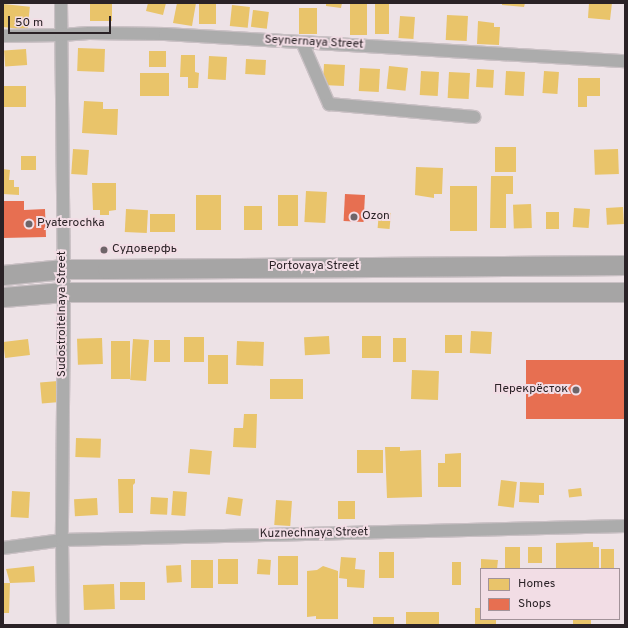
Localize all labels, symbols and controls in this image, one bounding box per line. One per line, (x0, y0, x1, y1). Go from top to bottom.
scale bar (10, 8, 113, 34)
text: 50 m (15, 15, 43, 31)
street label: Seynernaya Street (264, 33, 364, 53)
place label: Ozon (362, 210, 390, 224)
marker: Ozon (349, 212, 359, 222)
place label: Pyaterochka (37, 217, 105, 231)
marker: Pyaterochka (24, 219, 34, 229)
place label: Судоверфь (112, 243, 177, 257)
marker: Судоверфь (99, 245, 109, 255)
street label: Sudostroitelnaya Street (56, 251, 70, 377)
street label: Portovaya Street (269, 260, 359, 274)
place label: Перекрёсток (494, 383, 568, 397)
marker: Перекрёсток (571, 385, 581, 395)
street label: Kuznechnaya Street (260, 526, 368, 542)
legend (480, 568, 620, 620)
text: Homes (518, 576, 555, 592)
text: Shops (518, 596, 551, 612)

